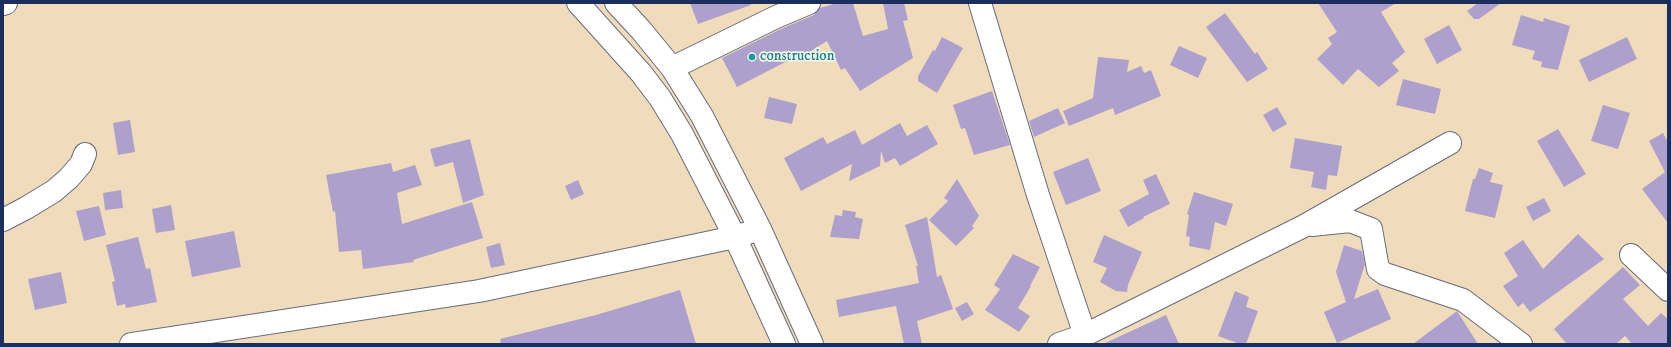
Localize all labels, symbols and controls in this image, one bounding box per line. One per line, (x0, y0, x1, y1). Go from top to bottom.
place label: construction (760, 48, 834, 66)
marker: construction (747, 52, 757, 62)

